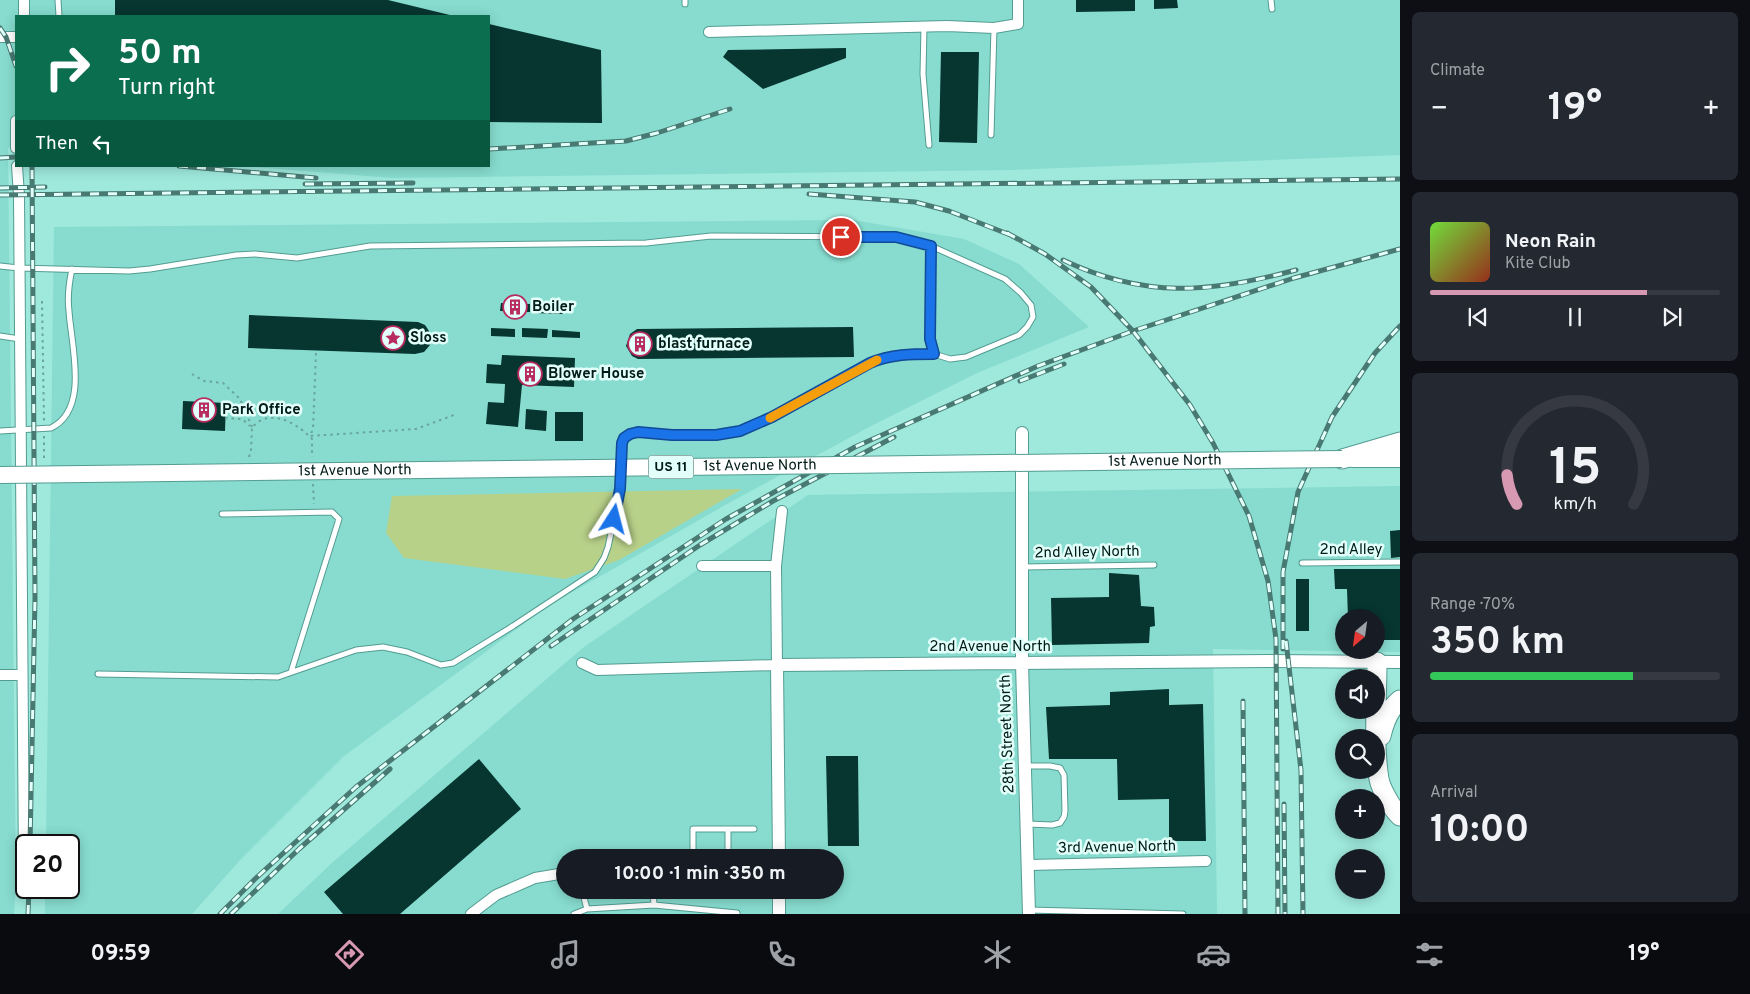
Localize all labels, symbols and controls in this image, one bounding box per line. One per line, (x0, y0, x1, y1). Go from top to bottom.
text: 50 m (118, 32, 202, 76)
icon: right (35, 35, 100, 100)
text: Climate (1430, 61, 1485, 81)
text: Turn right (118, 75, 215, 102)
text: 19° (1548, 85, 1602, 134)
text: − (1430, 92, 1448, 128)
text: + (1702, 92, 1720, 128)
icon: left (88, 130, 116, 158)
text: Then (35, 132, 78, 156)
pin (820, 216, 862, 258)
icon: arrive (827, 223, 855, 251)
text: Neon Rain (1505, 230, 1596, 254)
text: Kite Club (1505, 254, 1570, 274)
building icon: Boiler (502, 294, 528, 320)
place label: Boiler (532, 298, 575, 317)
icon: previous (1464, 303, 1492, 331)
icon: pause (1561, 303, 1589, 331)
icon: next (1658, 303, 1686, 331)
place icon: Sloss (380, 325, 406, 351)
place label: Sloss (410, 329, 447, 348)
building icon: blast furnace (627, 331, 653, 357)
place label: blast furnace (658, 335, 750, 354)
building icon: Blower House (517, 361, 543, 387)
place label: Blower House (548, 365, 644, 384)
building icon: Park Office (191, 397, 217, 423)
place label: Park Office (222, 401, 301, 420)
text: 15 (1549, 437, 1601, 503)
street label: 1st Avenue North (1108, 451, 1222, 471)
road number: US 11 (648, 456, 694, 478)
street label: 1st Avenue North (703, 456, 817, 476)
street label: 1st Avenue North (298, 461, 412, 481)
position arrow (587, 492, 639, 544)
text: km/h (1553, 493, 1597, 516)
street label: 2nd Alley (1320, 541, 1383, 560)
street label: 2nd Alley North (1034, 543, 1140, 563)
text: Range · 70% (1430, 595, 1515, 615)
north arrow (1335, 609, 1385, 659)
map controls (1335, 609, 1385, 899)
text: 350 km (1430, 619, 1565, 668)
street label: 2nd Avenue North (929, 638, 1051, 657)
button: sound (1335, 669, 1385, 719)
street label: 28th Street North (996, 674, 1020, 794)
button: search (1335, 729, 1385, 779)
text: Arrival (1430, 783, 1478, 803)
button: + (1335, 789, 1385, 839)
text: 10:00 (1430, 807, 1530, 856)
speed limit sign: 20 (15, 834, 80, 899)
street label: 3rd Avenue North (1058, 837, 1176, 859)
button: − (1335, 849, 1385, 899)
text: 10:00 · 1 min · 350 m (614, 862, 786, 886)
icon: directions (332, 937, 367, 972)
icon: music (548, 937, 583, 972)
icon: phone (764, 937, 799, 972)
icon: climate (980, 937, 1015, 972)
icon: car (1196, 937, 1231, 972)
icon: filters (1412, 937, 1447, 972)
text: 09:59 (91, 941, 151, 968)
text: 19° (1628, 941, 1659, 968)

